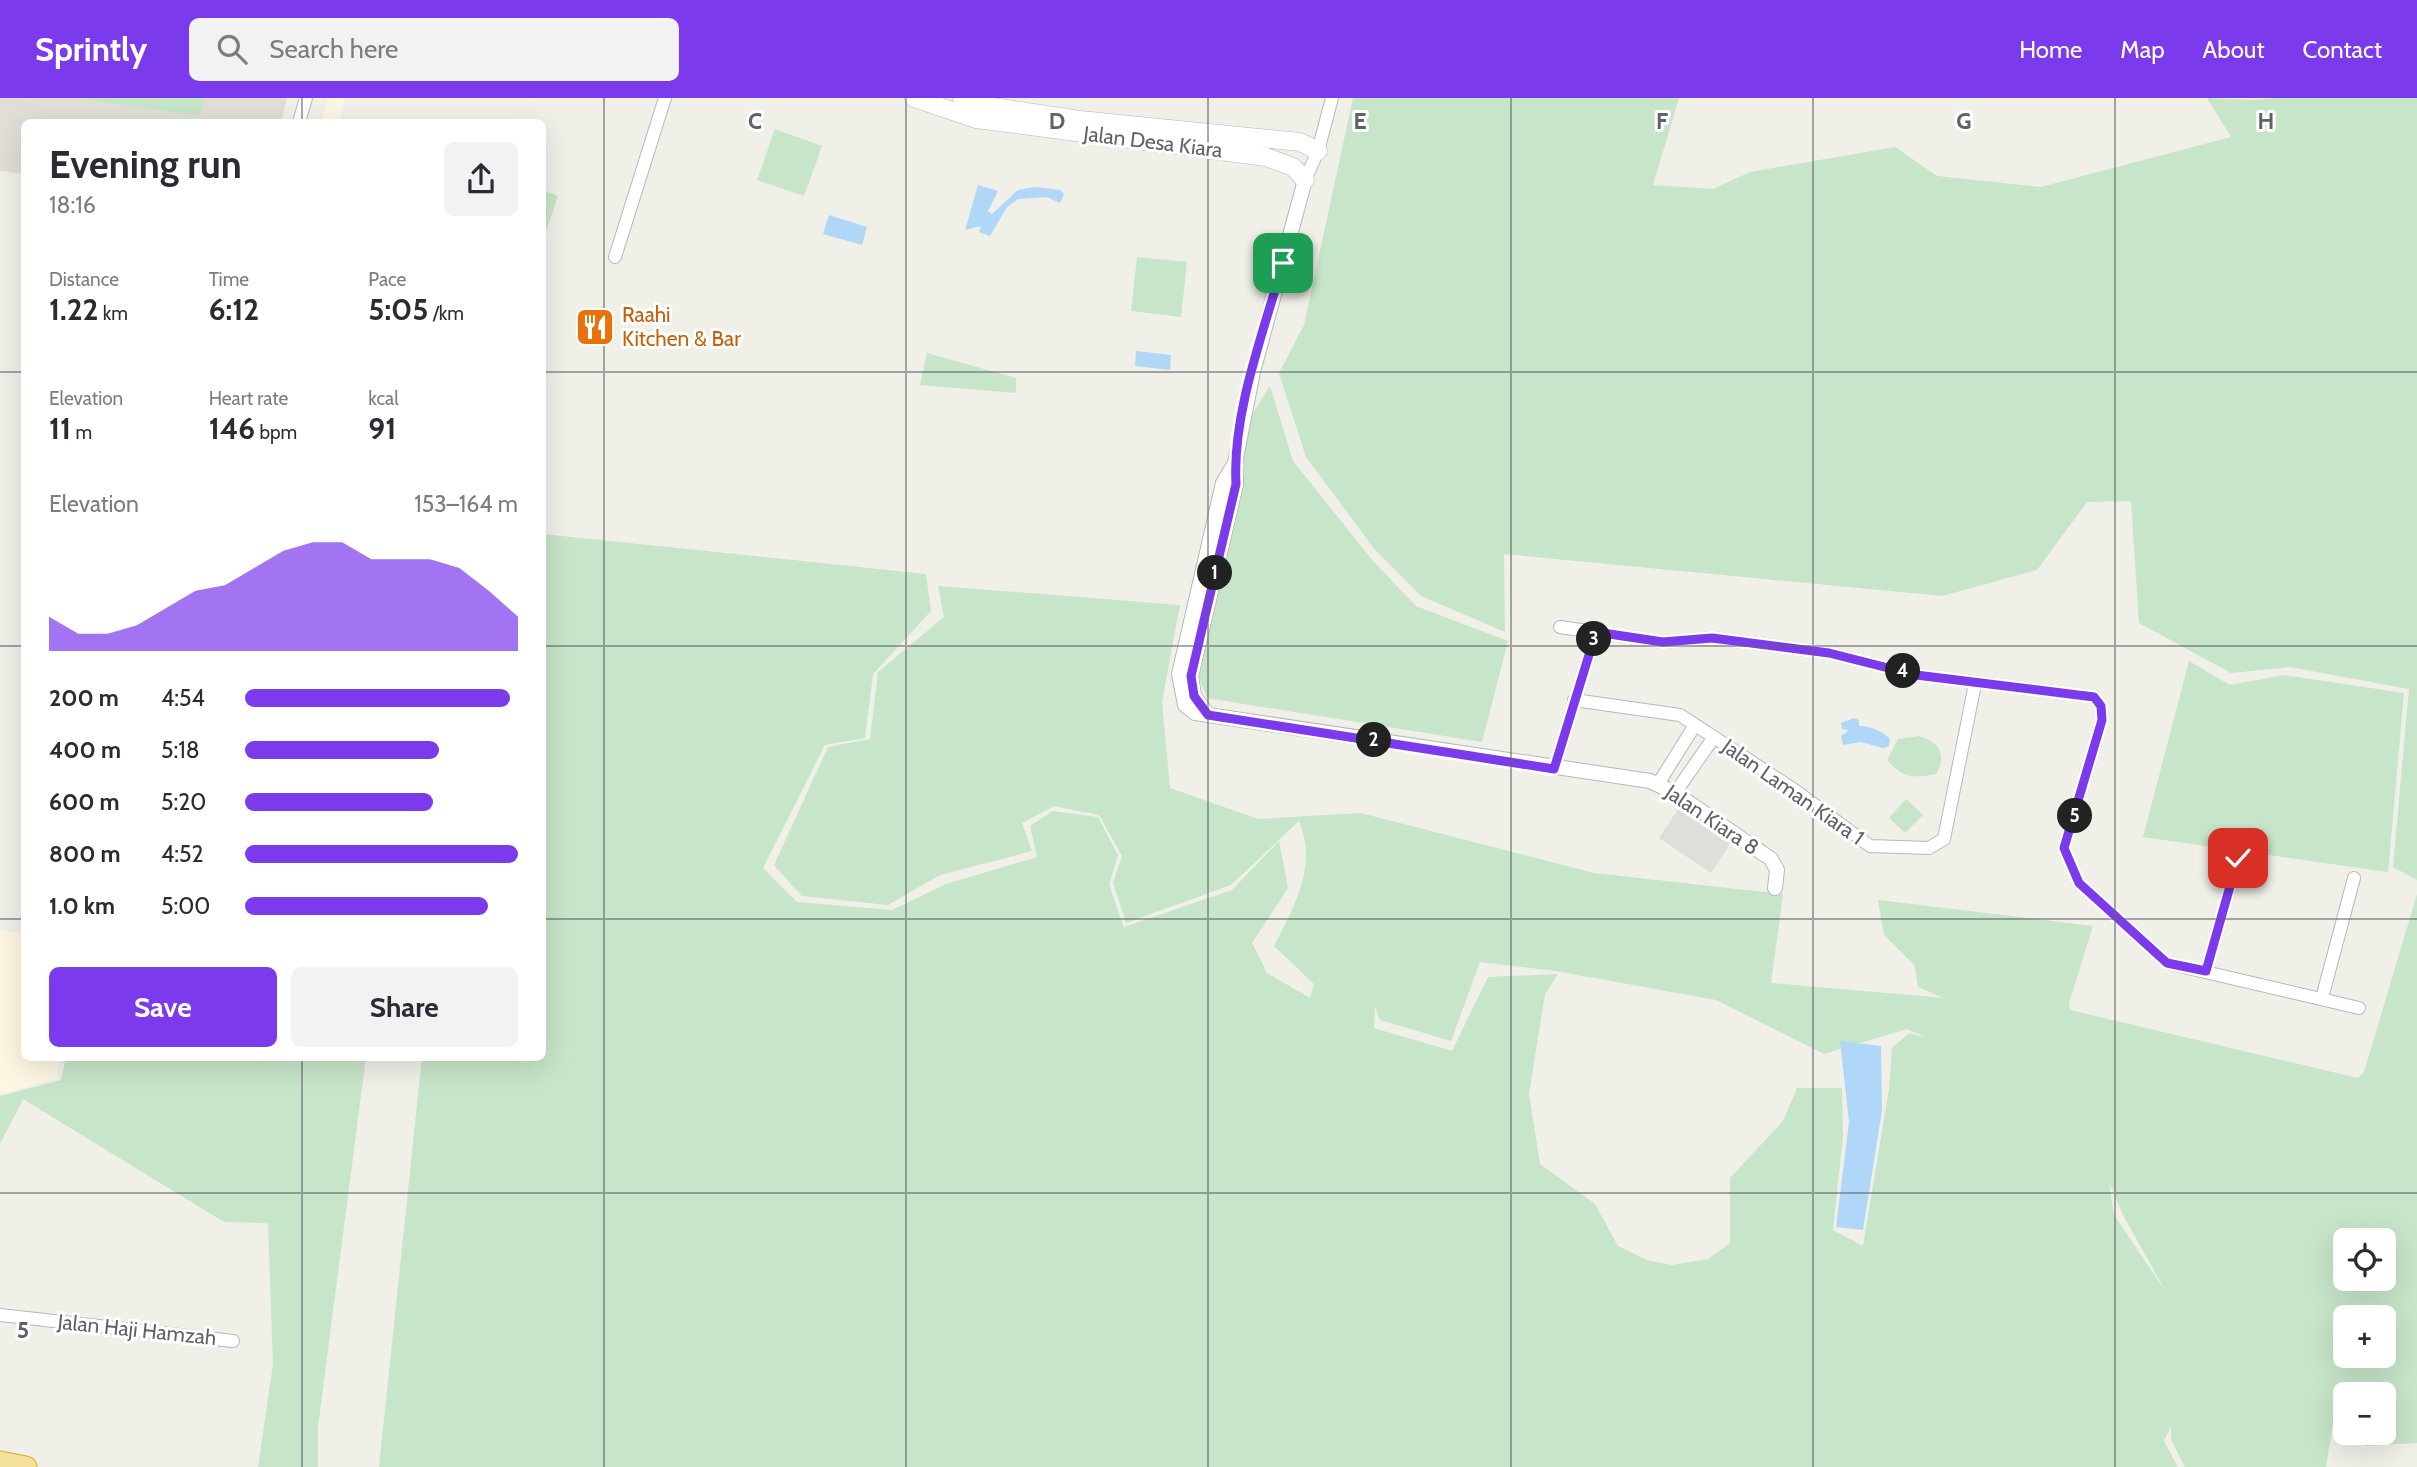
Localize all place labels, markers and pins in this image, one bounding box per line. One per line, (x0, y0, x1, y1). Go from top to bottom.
pin (1253, 233, 1313, 293)
place label: Raahi Kitchen & Bar (622, 302, 741, 351)
restaurant icon: Raahi Kitchen & Bar (574, 306, 616, 348)
pin: 1 (1198, 556, 1232, 590)
pin: 3 (1576, 622, 1612, 656)
pin: 4 (1885, 654, 1920, 688)
pin: 2 (1356, 722, 1392, 758)
pin: 5 (2058, 798, 2092, 834)
pin (2208, 828, 2268, 888)

